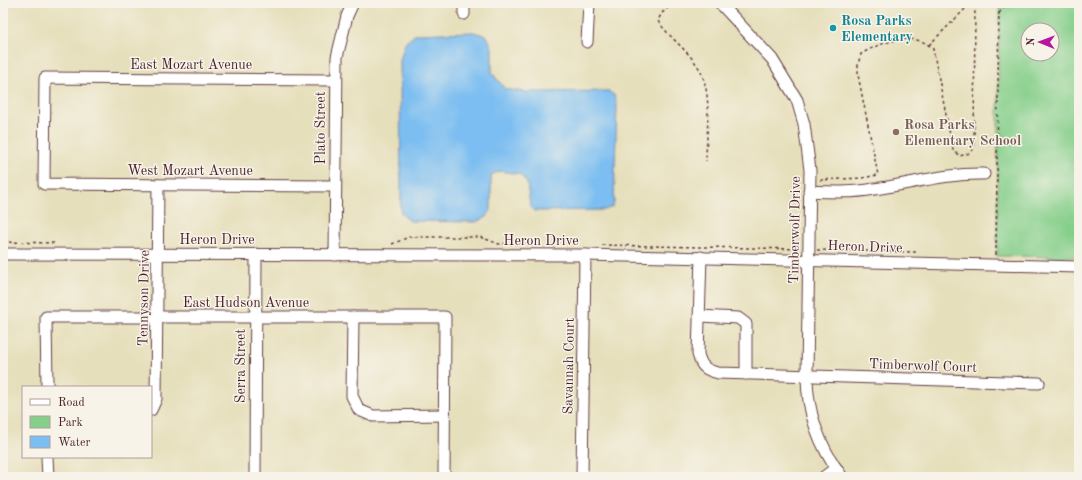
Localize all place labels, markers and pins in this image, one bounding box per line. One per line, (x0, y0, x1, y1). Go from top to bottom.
place label: Rosa Parks Elementary (841, 14, 913, 44)
marker: Rosa Parks Elementary (828, 23, 838, 33)
place label: Rosa Parks Elementary School (904, 118, 1021, 148)
marker: Rosa Parks Elementary School (891, 127, 901, 137)

